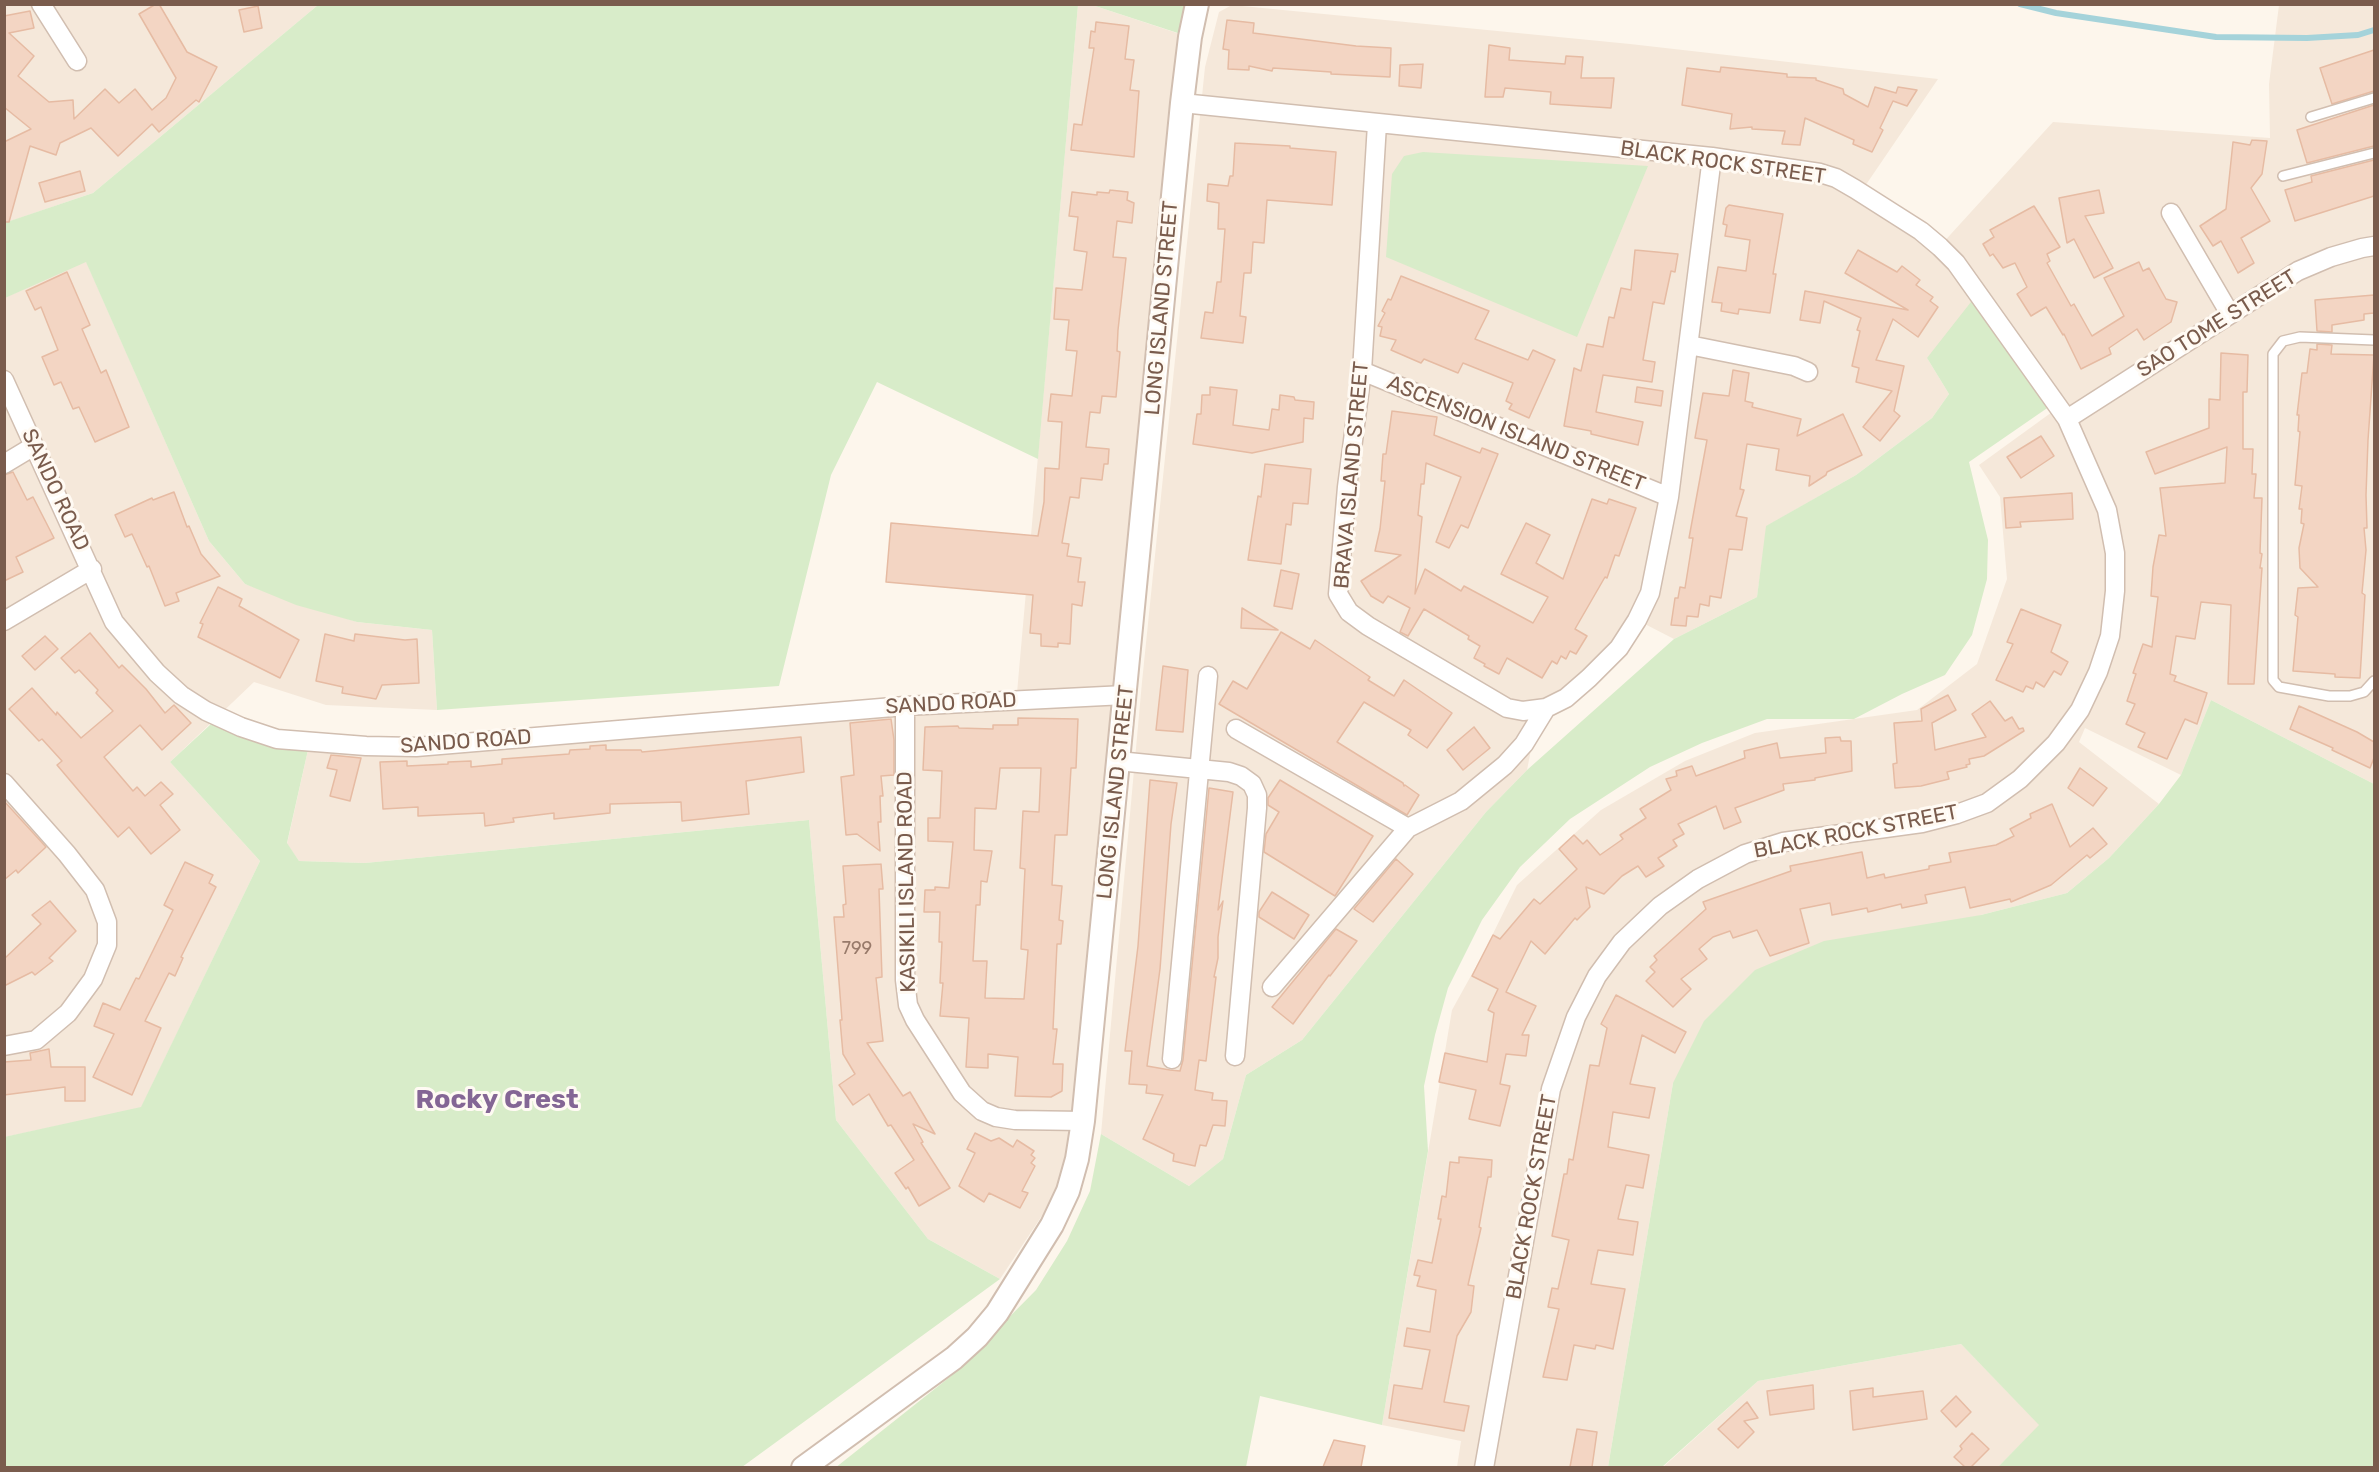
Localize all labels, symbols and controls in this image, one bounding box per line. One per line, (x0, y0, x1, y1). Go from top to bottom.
street label: BLACK ROCK STREET (1618, 136, 1828, 190)
street label: LONG ISLAND STREET (1140, 200, 1184, 416)
street label: SAO TOME STREET (2133, 265, 2301, 383)
street label: BRAVA ISLAND STREET (1330, 360, 1374, 590)
street label: ASCENSION ISLAND STREET (1383, 371, 1649, 497)
street label: SANDO ROAD (16, 425, 94, 555)
street label: LONG ISLAND STREET (1092, 684, 1140, 900)
street label: SANDO ROAD (885, 688, 1017, 720)
street label: SANDO ROAD (400, 725, 532, 759)
street label: KASIKILI ISLAND ROAD (892, 771, 922, 993)
street label: BLACK ROCK STREET (1752, 800, 1960, 864)
house number: 799 (842, 938, 872, 960)
district label: Rocky Crest (415, 1084, 579, 1116)
street label: BLACK ROCK STREET (1502, 1093, 1562, 1301)

